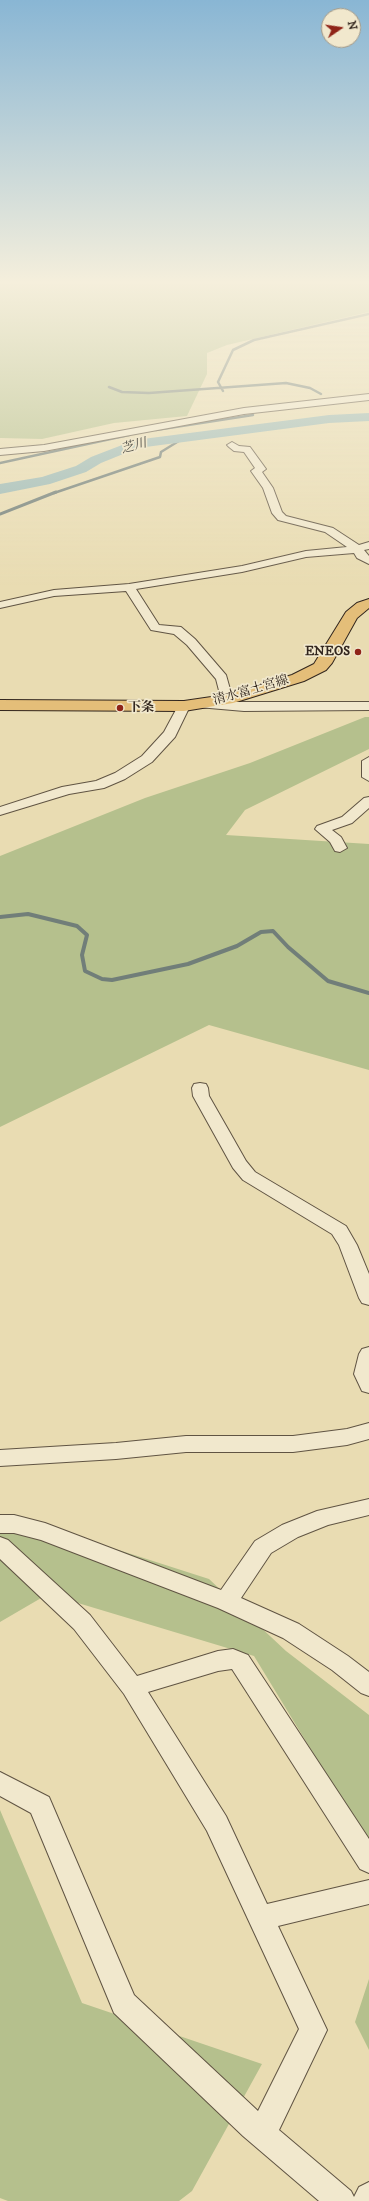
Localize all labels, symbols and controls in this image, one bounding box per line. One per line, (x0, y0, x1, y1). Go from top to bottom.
north arrow (321, 8, 361, 48)
text: N (344, 20, 360, 32)
water label: 芝川 (119, 436, 149, 458)
place label: ENEOS (305, 644, 350, 660)
marker: ENEOS (353, 647, 363, 657)
street label: 清水富士宮線 (211, 673, 291, 709)
place label: 下条 (128, 700, 154, 716)
marker: 下条 (115, 703, 125, 713)

